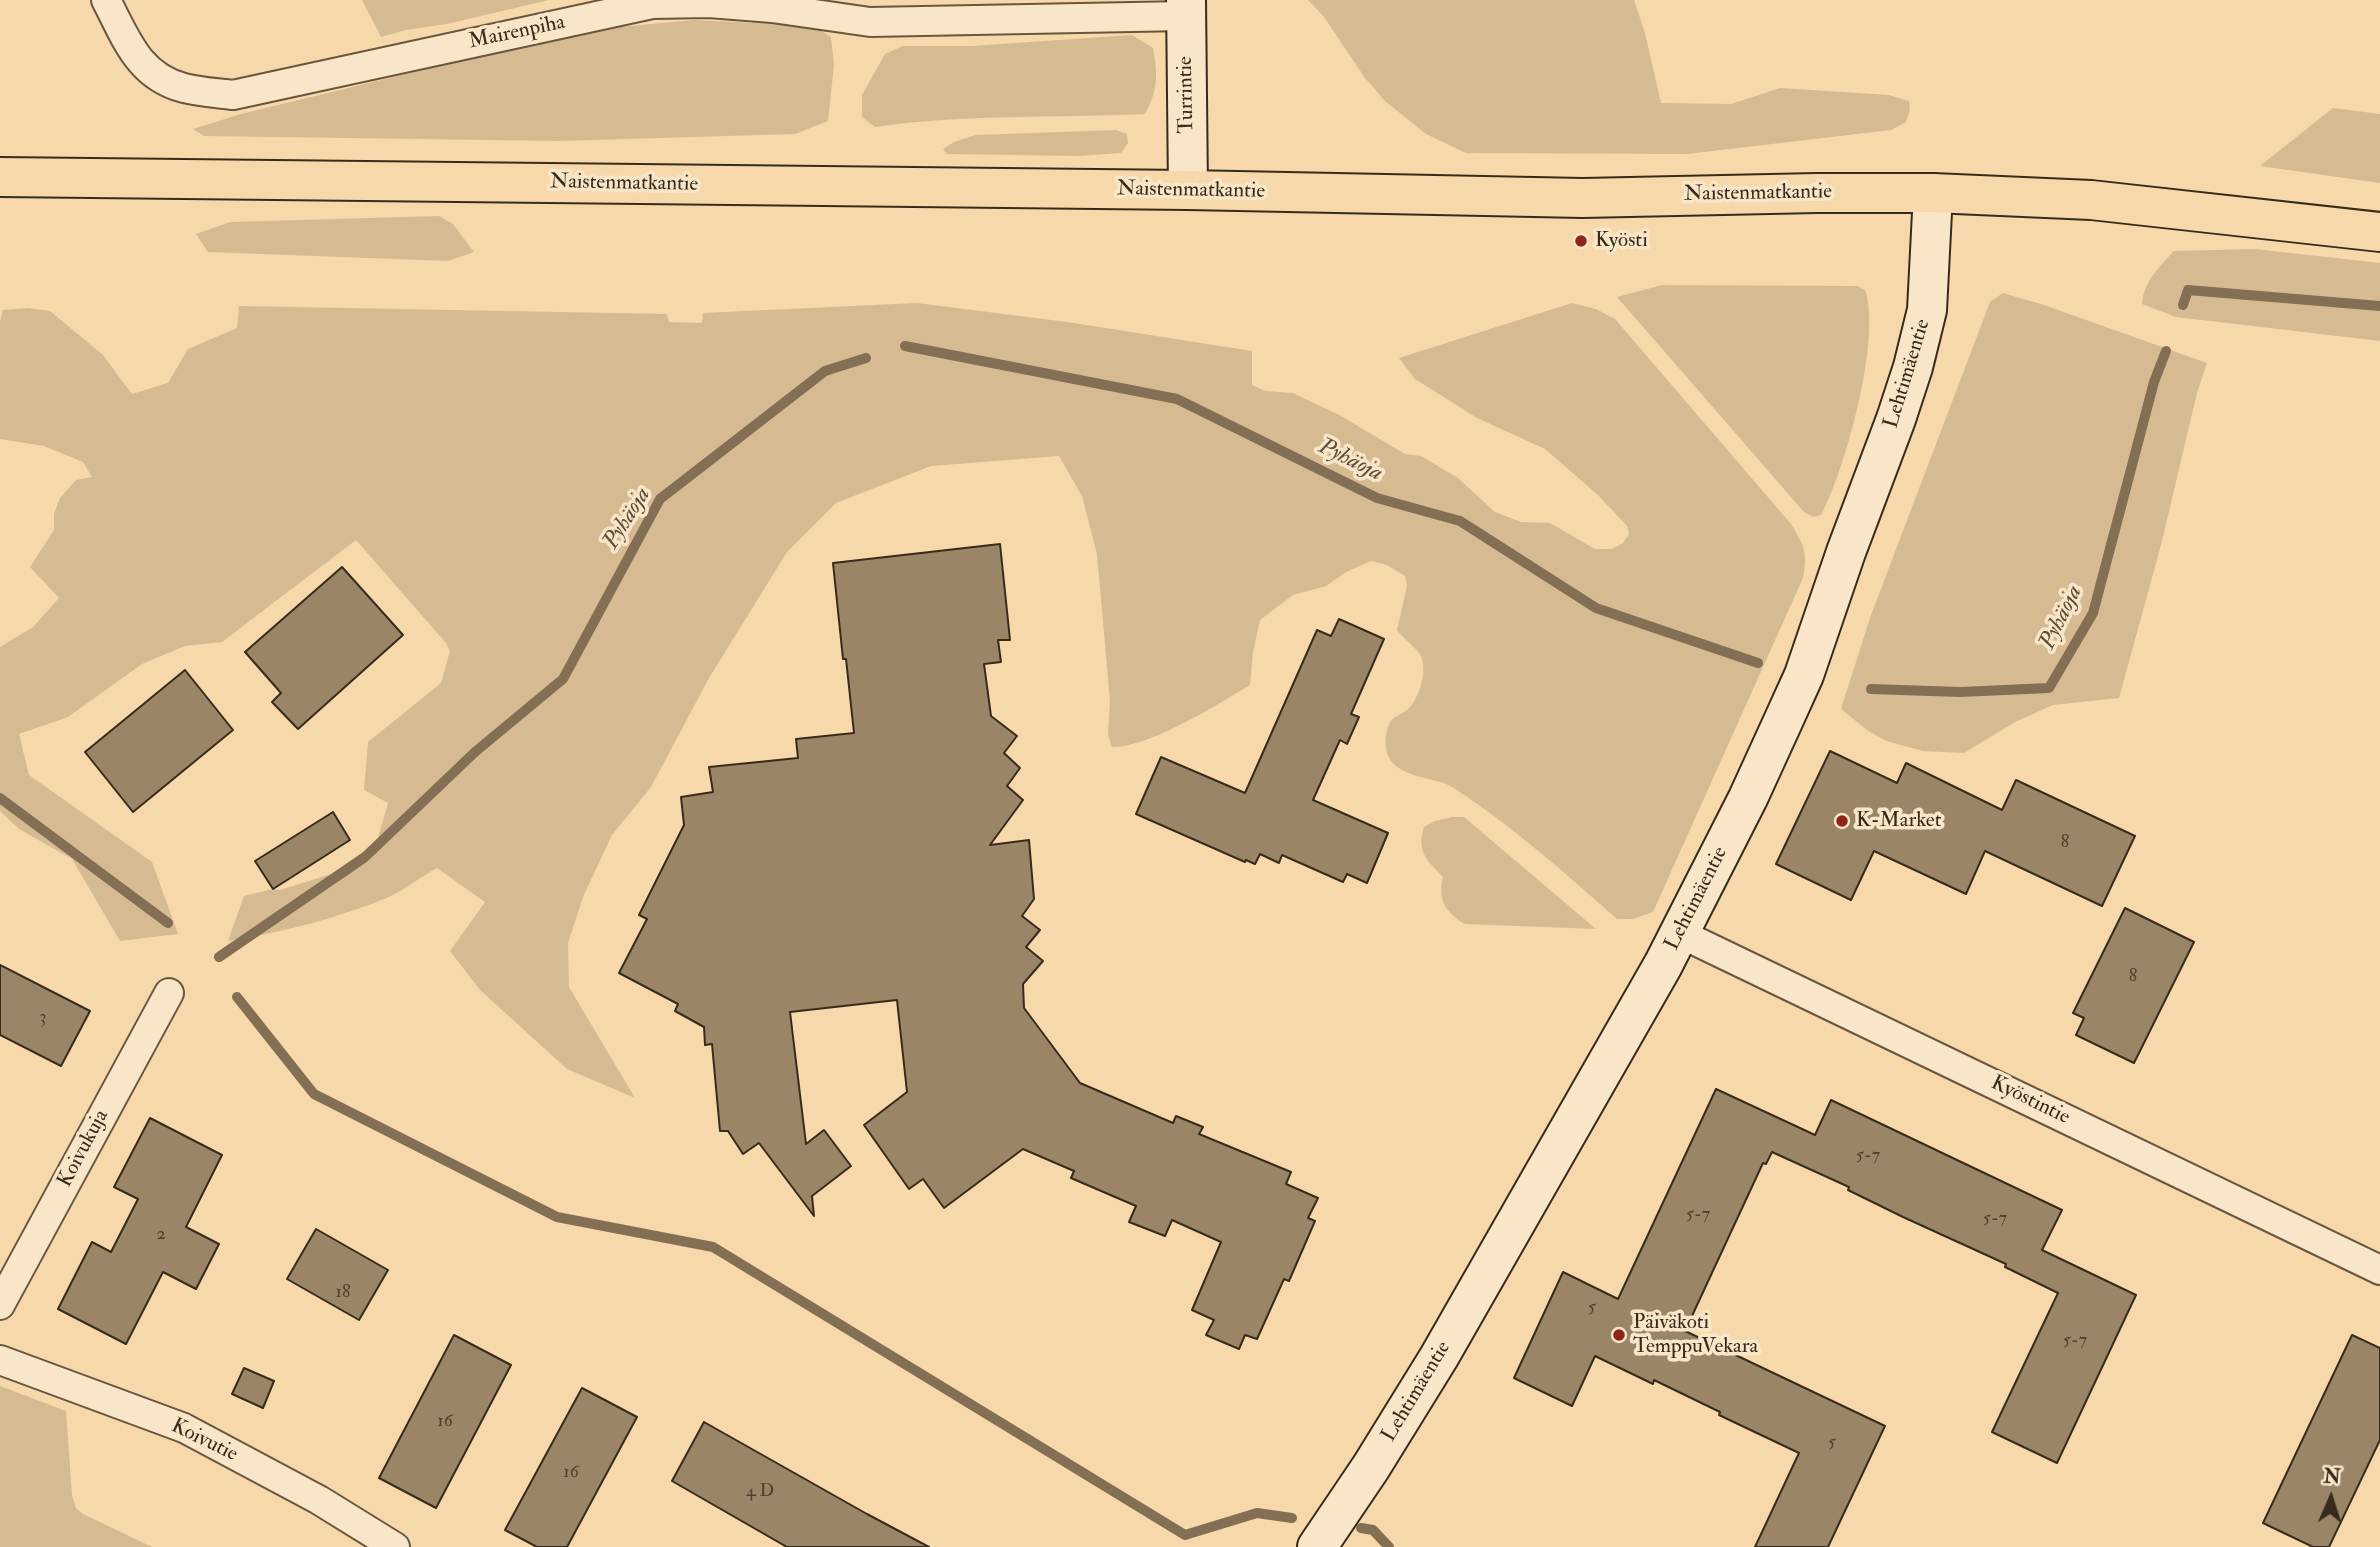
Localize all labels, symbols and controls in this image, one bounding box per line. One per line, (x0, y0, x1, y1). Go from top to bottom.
street label: Mairenpiha (467, 11, 567, 55)
street label: Turrintie (1174, 56, 1200, 134)
street label: Naistenmatkantie (550, 170, 698, 198)
street label: Naistenmatkantie (1117, 177, 1265, 205)
street label: Naistenmatkantie (1684, 180, 1832, 208)
place label: Kyösti (1595, 228, 1648, 254)
marker: Kyösti (1573, 233, 1589, 249)
street label: Lehtimäentie (1879, 316, 1937, 432)
water label: Pyhäoja (1313, 434, 1387, 488)
water label: Pyhäoja (598, 483, 658, 555)
water label: Pyhäoja (2035, 581, 2089, 655)
place label: K-Market (1856, 808, 1941, 834)
marker: K-Market (1834, 813, 1850, 829)
house number: 8 (2061, 832, 2069, 854)
street label: Lehtimäentie (1660, 843, 1734, 955)
house number: 8 (2129, 966, 2137, 988)
house number: 3 (40, 1007, 46, 1029)
street label: Kyöstintie (1986, 1071, 2074, 1131)
street label: Koivukuja (53, 1106, 115, 1192)
house number: 5-7 (1856, 1145, 1880, 1167)
house number: 5-7 (1686, 1204, 1710, 1226)
house number: 5-7 (1983, 1208, 2007, 1230)
house number: 2 (156, 1224, 166, 1246)
house number: 18 (336, 1282, 350, 1304)
house number: 5 (1588, 1297, 1596, 1319)
place label: Päiväkoti TemppuVekara (1633, 1310, 1758, 1360)
marker: Päiväkoti TemppuVekara (1611, 1327, 1627, 1343)
house number: 5-7 (2063, 1330, 2087, 1352)
street label: Lehtimäentie (1377, 1337, 1457, 1447)
house number: 16 (437, 1411, 453, 1433)
street label: Koivutie (167, 1414, 241, 1468)
house number: 5 (1828, 1432, 1836, 1454)
house number: 16 (563, 1462, 579, 1484)
north arrow (2296, 1463, 2366, 1533)
text: N (2323, 1465, 2341, 1489)
house number: 4 D (746, 1481, 774, 1503)

